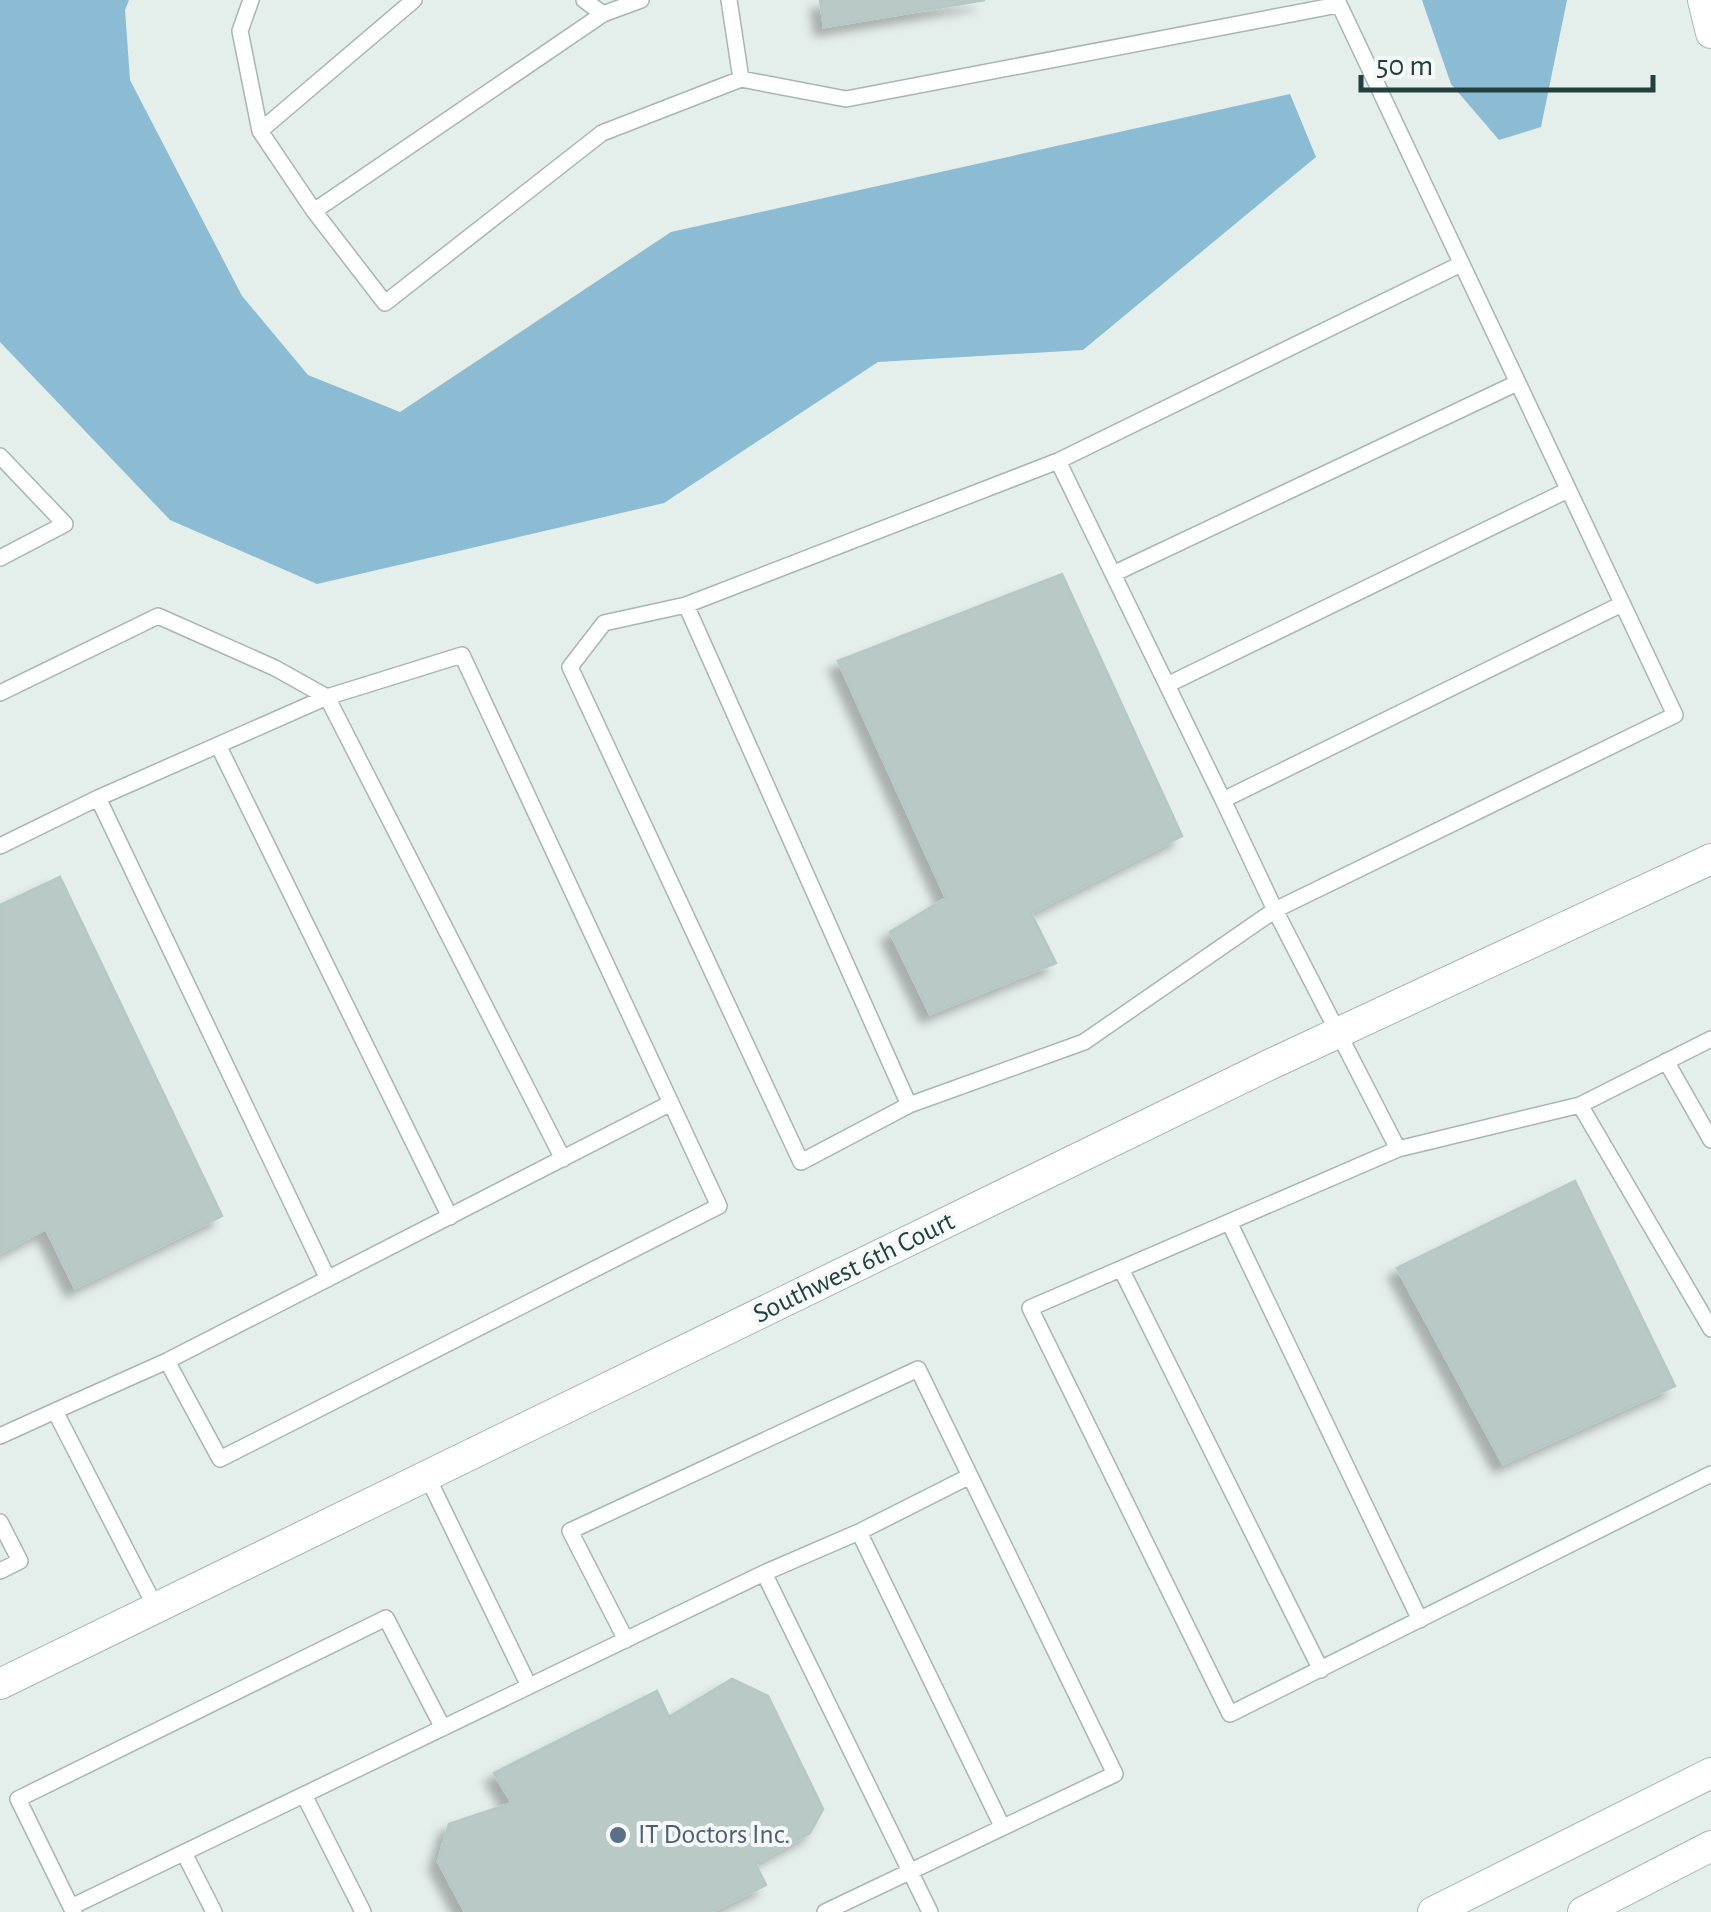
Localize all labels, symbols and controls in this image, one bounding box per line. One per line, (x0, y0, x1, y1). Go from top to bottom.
scale bar (1361, 30, 1654, 92)
text: 50 m (1376, 51, 1433, 81)
street label: Southwest 6th Court (749, 1207, 959, 1329)
place label: IT Doctors Inc. (638, 1821, 790, 1849)
marker: IT Doctors Inc. (607, 1824, 629, 1846)

